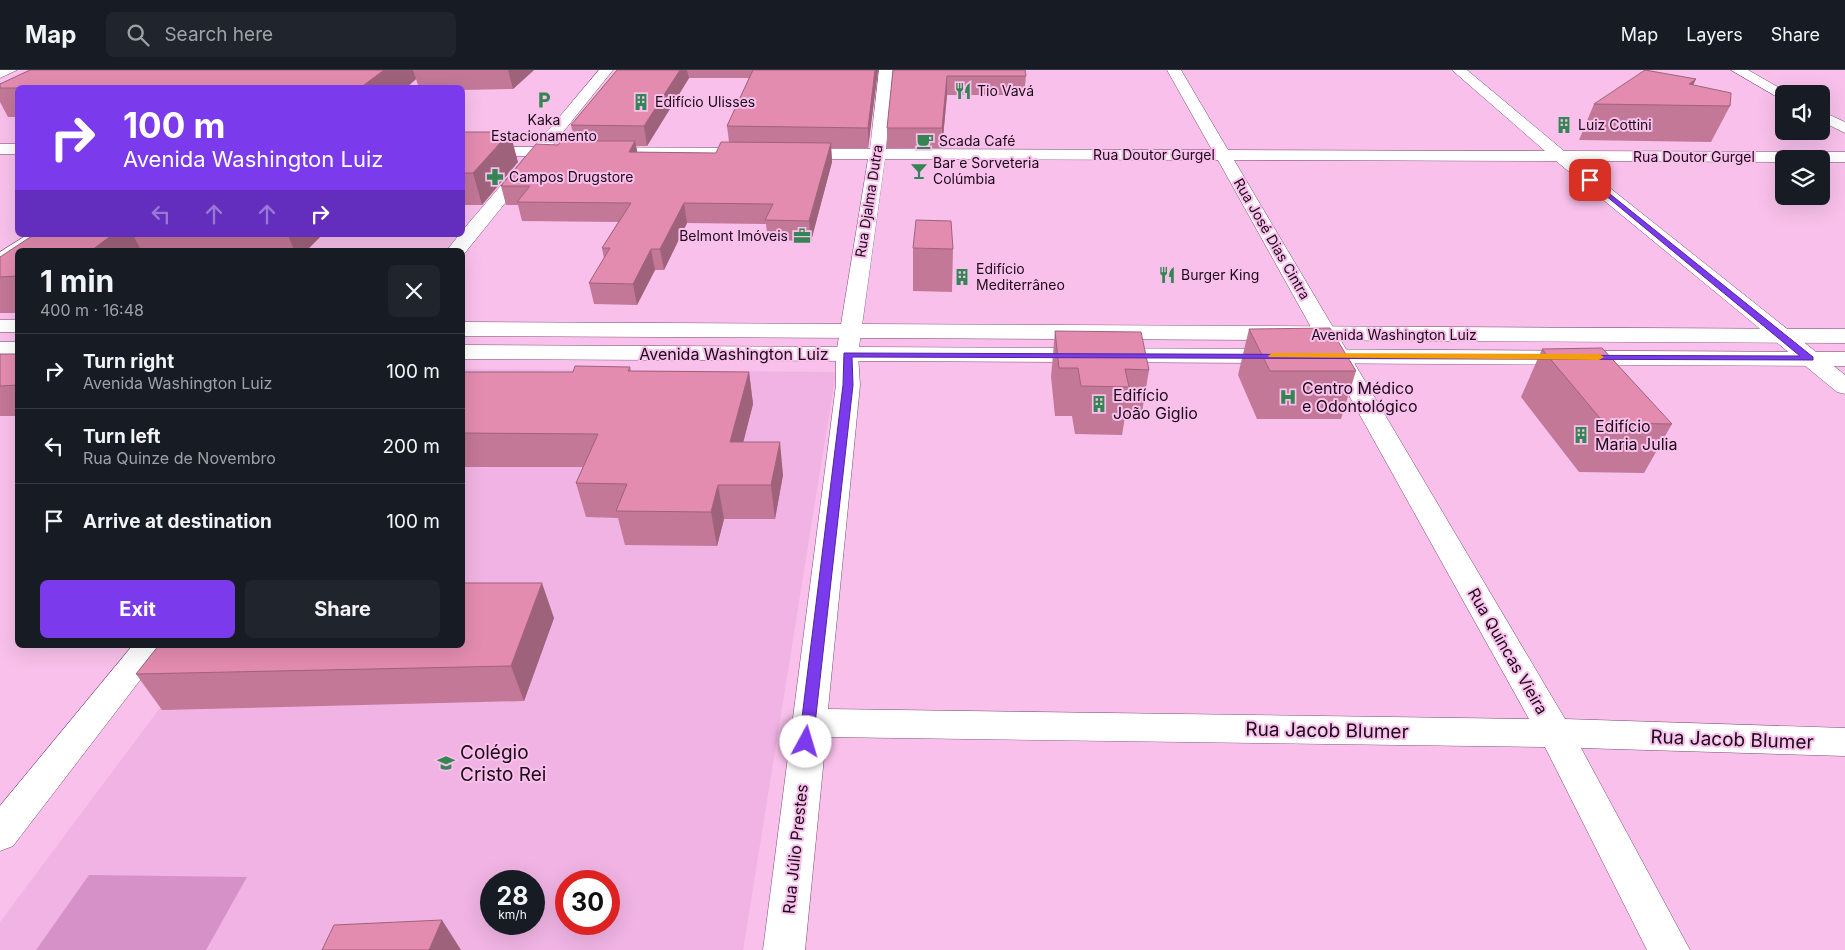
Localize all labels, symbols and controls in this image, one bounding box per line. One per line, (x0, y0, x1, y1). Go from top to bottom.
search box (106, 12, 456, 57)
text: Map (25, 20, 76, 49)
icon: search (124, 21, 152, 49)
text: Search here (164, 23, 273, 46)
text: Map (1621, 24, 1658, 45)
text: Layers (1686, 24, 1743, 45)
text: Share (1771, 24, 1820, 45)
restaurant icon: Tio Vavá (953, 81, 973, 101)
place label: Tio Vavá (977, 82, 1034, 99)
map controls (1775, 85, 1830, 205)
button: sound (1775, 85, 1830, 140)
parking icon: Kaka Estacionamento (534, 90, 554, 110)
building icon: Edifício Ulisses (631, 92, 651, 112)
place label: Edifício Ulisses (655, 93, 755, 110)
text: 100 m (123, 104, 226, 146)
icon: right (40, 105, 105, 170)
place label: Kaka Estacionamento (491, 111, 597, 144)
building icon: Luiz Cottini (1554, 115, 1574, 135)
place label: Luiz Cottini (1578, 116, 1652, 133)
cafe icon: Scada Café (915, 131, 935, 151)
place label: Scada Café (939, 132, 1015, 149)
street label: Rua Djalma Dutra (851, 143, 886, 259)
text: Avenida Washington Luiz (123, 146, 383, 172)
street label: Rua Doutor Gurgel (1093, 146, 1215, 163)
street label: Rua Doutor Gurgel (1633, 148, 1755, 165)
button: layers (1775, 150, 1830, 205)
place label: Bar e Sorveteria Colúmbia (933, 154, 1039, 187)
pin (1569, 159, 1611, 201)
bar icon: Bar e Sorveteria Colúmbia (909, 161, 929, 181)
icon: arrive (1576, 166, 1604, 194)
pharmacy icon: Campos Drugstore (485, 167, 505, 187)
place label: Campos Drugstore (509, 168, 633, 185)
street label: Rua José Dias Cintra (1231, 175, 1314, 302)
icon: left (147, 200, 175, 228)
icon: ahead (200, 200, 228, 228)
icon: ahead (253, 200, 281, 228)
icon: right (306, 200, 334, 228)
office icon: Belmont Imóveis (792, 226, 812, 246)
place label: Belmont Imóveis (679, 227, 788, 244)
place label: Edifício Mediterrâneo (976, 260, 1065, 293)
text: 1 min (40, 263, 114, 299)
button: close (388, 265, 440, 317)
restaurant icon: Burger King (1157, 265, 1177, 285)
place label: Burger King (1181, 266, 1259, 283)
building icon: Edifício Mediterrâneo (952, 267, 972, 287)
text: 400 m · 16:48 (40, 300, 144, 320)
street label: Avenida Washington Luiz (1311, 326, 1477, 343)
street label: Avenida Washington Luiz (639, 344, 829, 364)
text: Turn right (83, 350, 174, 373)
icon: right (40, 357, 68, 385)
text: 100 m (386, 360, 440, 383)
text: Avenida Washington Luiz (83, 373, 272, 393)
place label: Centro Médico e Odontológico (1302, 378, 1417, 416)
place label: Edifício João Giglio (1113, 385, 1198, 423)
hospital icon: Centro Médico e Odontológico (1278, 387, 1298, 407)
building icon: Edifício João Giglio (1089, 394, 1109, 414)
place label: Edifício Maria Julia (1595, 416, 1677, 454)
text: Turn left (83, 425, 161, 448)
building icon: Edifício Maria Julia (1571, 425, 1591, 445)
icon: left (40, 432, 68, 460)
text: 200 m (382, 435, 440, 458)
text: Rua Quinze de Novembro (83, 448, 276, 468)
icon: arrive (40, 507, 68, 535)
text: Arrive at destination (83, 510, 272, 533)
text: 100 m (386, 510, 440, 533)
button: Exit (40, 580, 235, 638)
button: Share (245, 580, 440, 638)
street label: Rua Quincas Vieira (1464, 584, 1552, 718)
position arrow (779, 715, 831, 767)
street label: Rua Jacob Blumer (1245, 718, 1409, 743)
street label: Rua Jacob Blumer (1650, 725, 1814, 754)
place label: Colégio Cristo Rei (460, 741, 546, 786)
school or university icon: Colégio Cristo Rei (436, 753, 456, 773)
street label: Rua Júlio Prestes (778, 783, 812, 915)
speed limit sign: 30 (555, 870, 620, 935)
text: 28 (496, 881, 529, 911)
text: km/h (498, 907, 527, 922)

